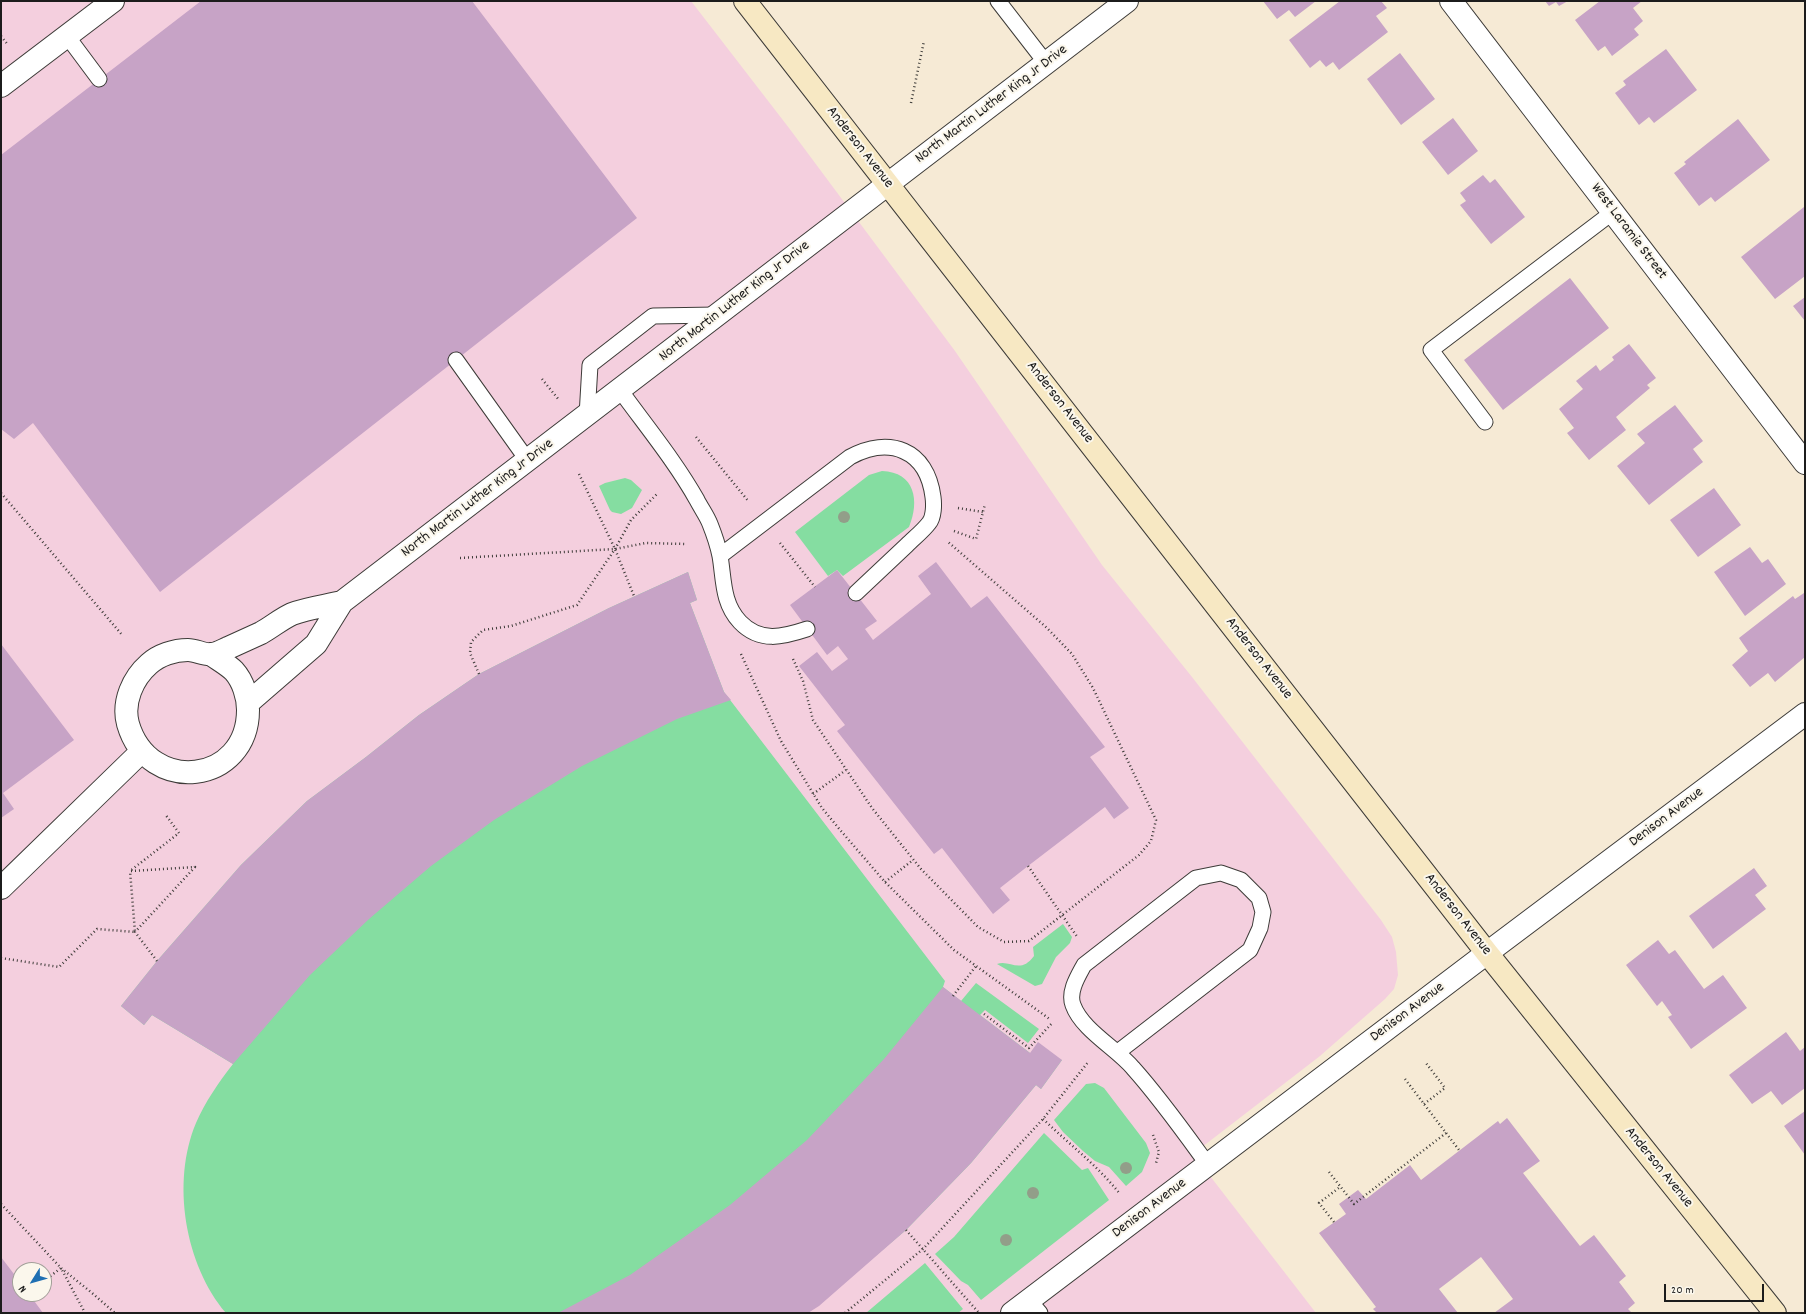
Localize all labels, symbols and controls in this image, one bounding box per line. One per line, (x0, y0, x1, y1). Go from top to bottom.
street label: North Martin Luther King Jr Drive (912, 42, 1072, 168)
street label: Anderson Avenue (822, 104, 896, 192)
street label: West Laramie Street (1586, 180, 1670, 284)
street label: North Martin Luther King Jr Drive (656, 238, 814, 366)
street label: Anderson Avenue (1022, 359, 1096, 447)
street label: North Martin Luther King Jr Drive (398, 436, 558, 562)
street label: Anderson Avenue (1221, 615, 1295, 703)
street label: Denison Avenue (1626, 784, 1708, 852)
street label: Anderson Avenue (1420, 871, 1494, 959)
street label: Denison Avenue (1367, 979, 1449, 1047)
street label: Anderson Avenue (1620, 1124, 1696, 1212)
street label: Denison Avenue (1109, 1175, 1191, 1243)
north arrow (12, 1262, 52, 1302)
scale bar (1666, 1276, 1766, 1302)
text: N (15, 1282, 31, 1296)
text: 20 m (1671, 1282, 1694, 1299)

